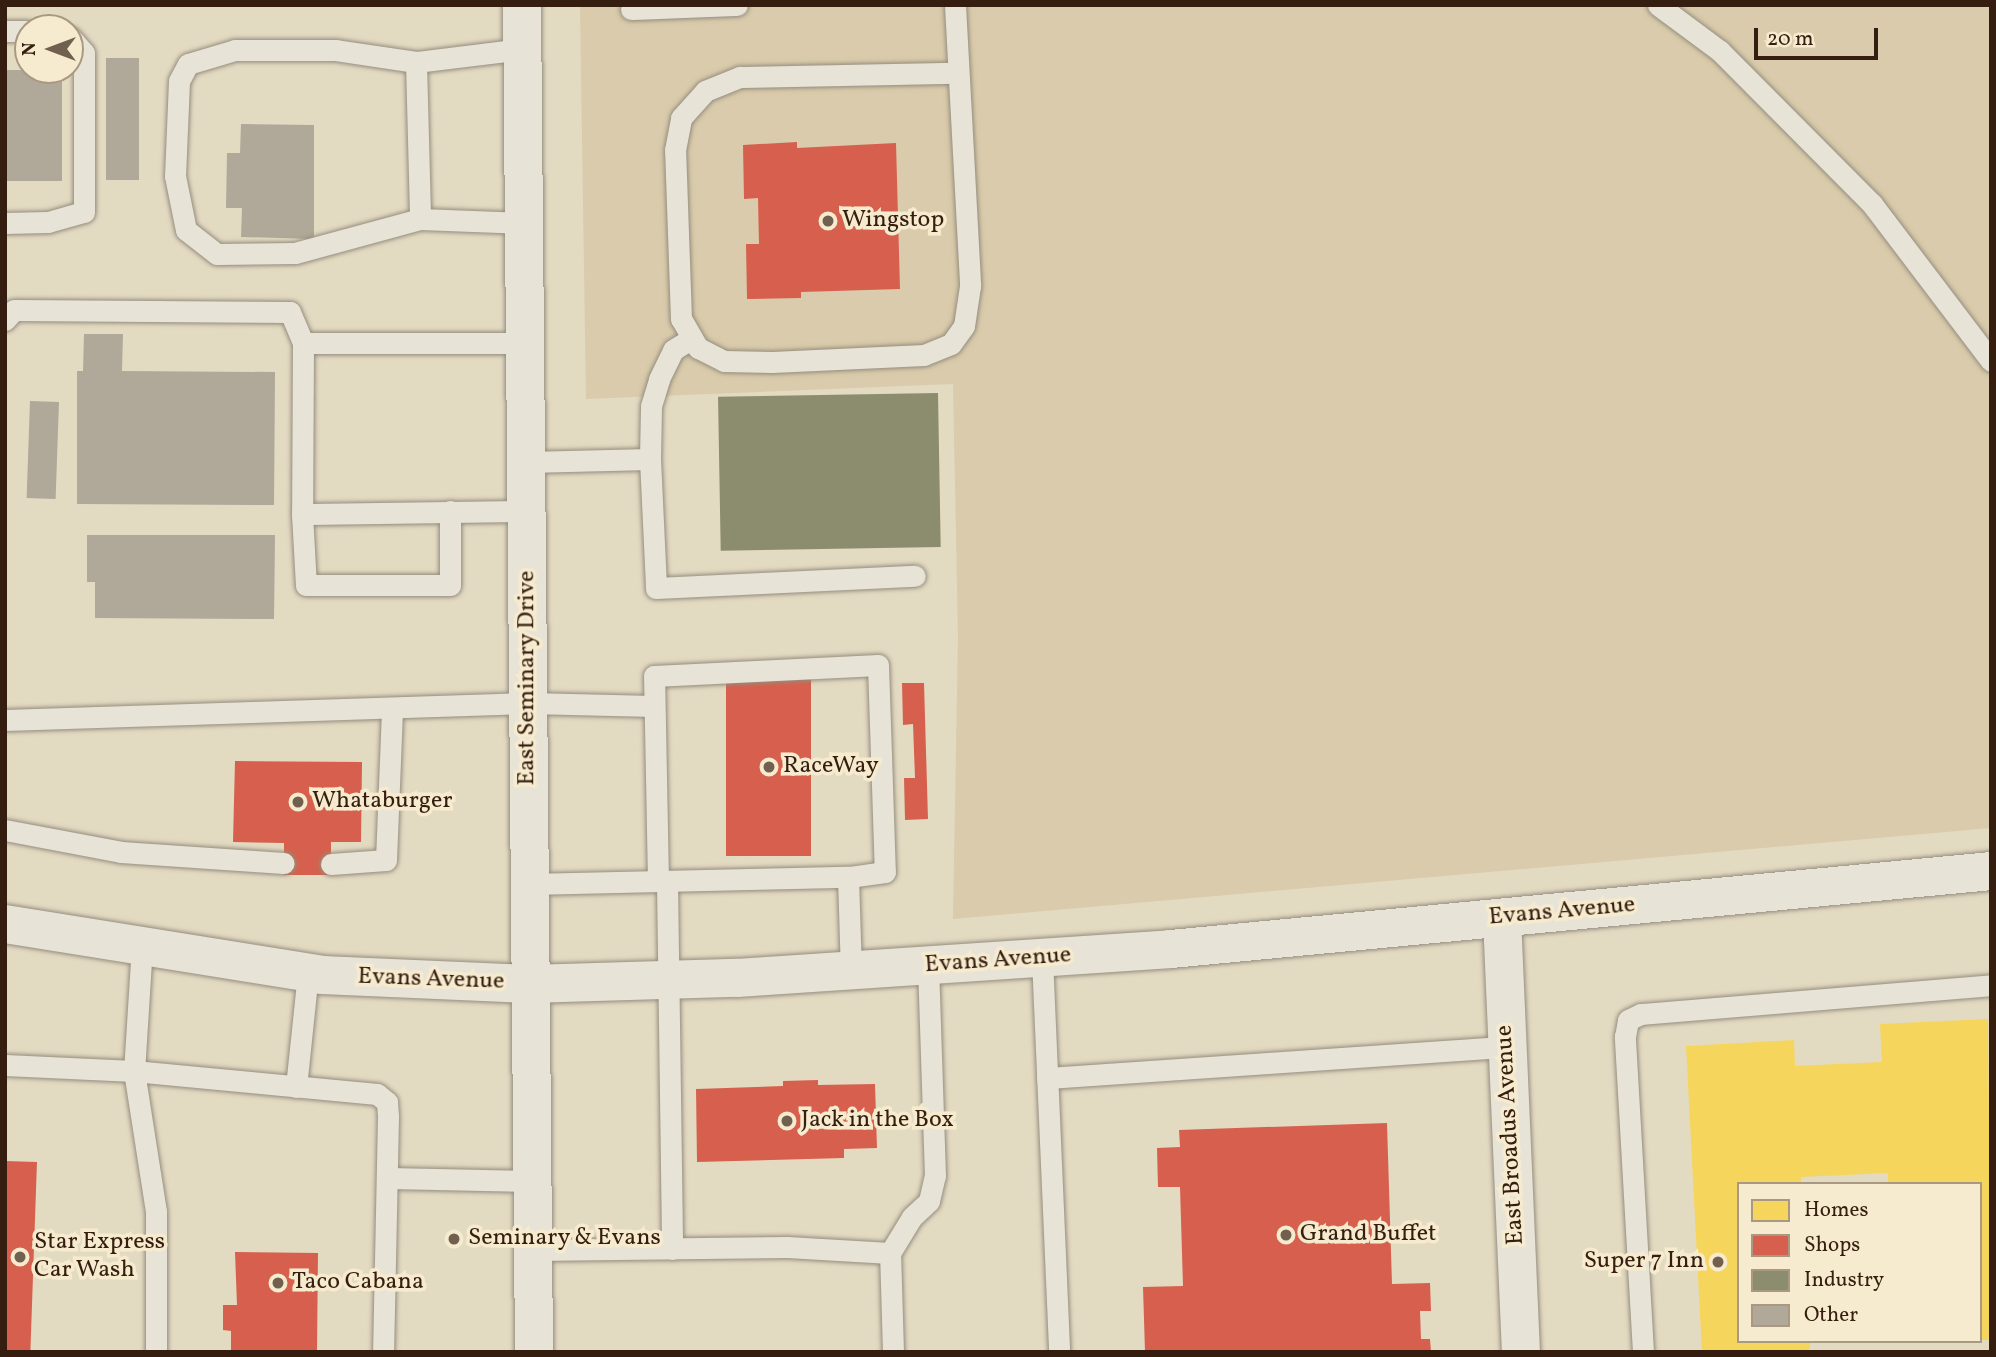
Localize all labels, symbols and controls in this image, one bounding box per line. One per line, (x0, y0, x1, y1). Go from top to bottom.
north arrow (14, 14, 84, 84)
scale bar (1758, 14, 1882, 58)
text: 20 m (1767, 25, 1813, 54)
text: N (17, 42, 43, 56)
place label: Wingstop (842, 207, 944, 235)
marker: Wingstop (820, 213, 836, 229)
street label: East Seminary Drive (514, 570, 542, 786)
place label: RaceWay (783, 753, 879, 781)
marker: RaceWay (761, 759, 777, 775)
place label: Whataburger (312, 788, 453, 816)
marker: Whataburger (290, 794, 306, 810)
street label: Evans Avenue (1488, 891, 1636, 933)
street label: Evans Avenue (924, 942, 1072, 980)
street label: Evans Avenue (357, 963, 505, 997)
street label: East Broadus Avenue (1491, 1024, 1531, 1246)
place label: Jack in the Box (801, 1107, 954, 1135)
marker: Jack in the Box (779, 1113, 795, 1129)
legend (1737, 1182, 1982, 1343)
text: Homes (1804, 1196, 1869, 1225)
place label: Grand Buffet (1300, 1221, 1436, 1249)
place label: Seminary & Evans (468, 1225, 661, 1253)
marker: Grand Buffet (1278, 1227, 1294, 1243)
place label: Star Express Car Wash (34, 1229, 165, 1285)
marker: Seminary & Evans (446, 1231, 462, 1247)
text: Shops (1804, 1231, 1860, 1260)
place label: Super 7 Inn (1584, 1248, 1704, 1276)
marker: Star Express Car Wash (12, 1249, 28, 1265)
marker: Super 7 Inn (1710, 1254, 1726, 1270)
text: Industry (1804, 1266, 1884, 1295)
place label: Taco Cabana (292, 1269, 424, 1297)
marker: Taco Cabana (270, 1275, 286, 1291)
text: Other (1804, 1301, 1858, 1330)

